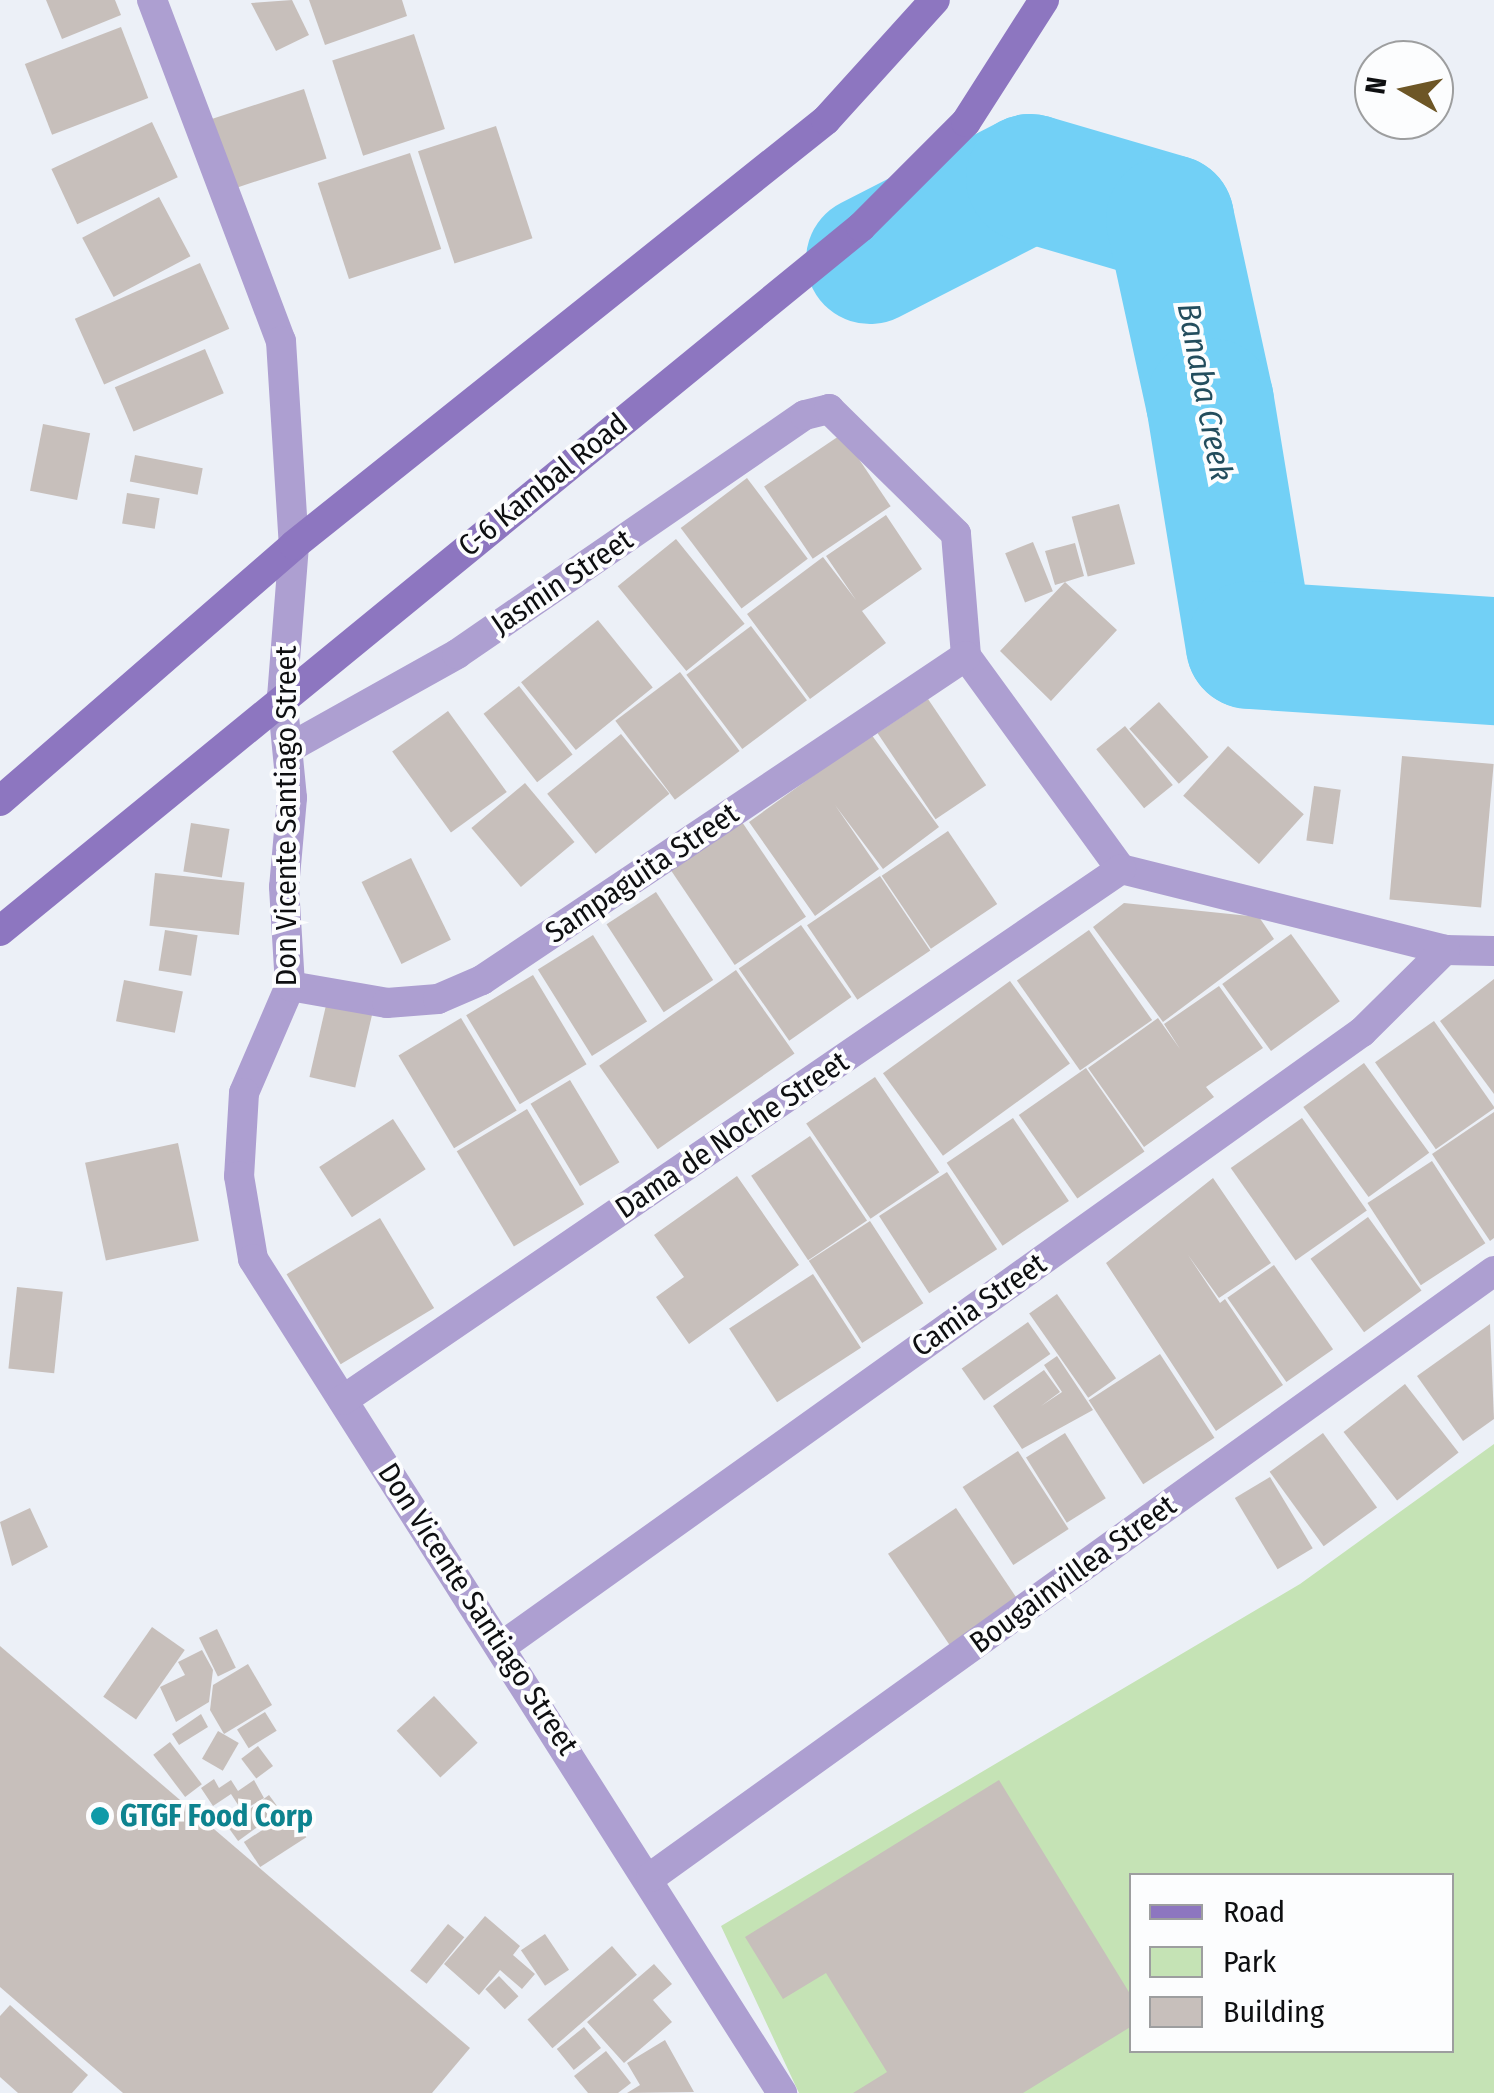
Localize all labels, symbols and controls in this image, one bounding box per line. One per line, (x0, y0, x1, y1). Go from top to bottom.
north arrow (1354, 40, 1454, 140)
text: N (1358, 75, 1393, 96)
water label: Banaba Creek (1169, 300, 1241, 484)
street label: C-6 Kambal Road (451, 406, 635, 564)
street label: Jasmin Street (484, 522, 640, 642)
street label: Don Vicente Santiago Street (268, 646, 304, 986)
street label: Sampaguita Street (539, 795, 745, 951)
street label: Dama de Noche Street (609, 1044, 855, 1226)
street label: Camia Street (905, 1246, 1053, 1364)
street label: Don Vicente Santiago Street (370, 1456, 586, 1762)
street label: Bougainvillea Street (963, 1487, 1183, 1661)
place label: GTGF Food Corp (120, 1798, 313, 1834)
marker: GTGF Food Corp (89, 1805, 111, 1827)
legend (1129, 1873, 1454, 2053)
text: Road (1223, 1894, 1285, 1930)
text: Park (1223, 1944, 1276, 1980)
text: Building (1223, 1994, 1324, 2030)

